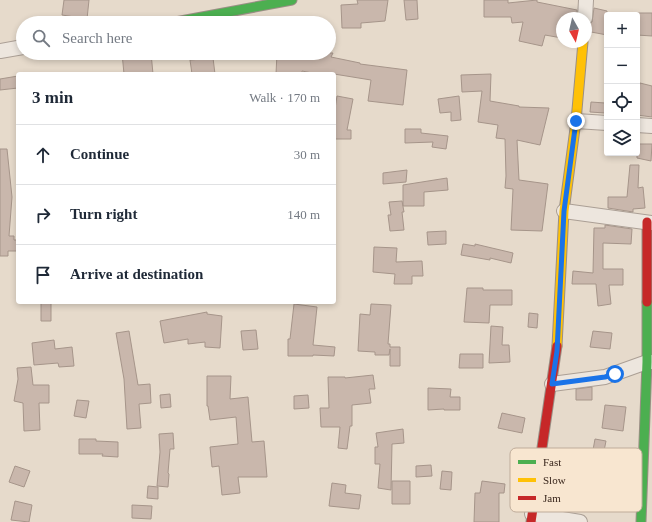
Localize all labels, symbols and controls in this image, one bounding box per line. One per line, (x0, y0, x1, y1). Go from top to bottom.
north arrow (556, 12, 592, 48)
map controls (604, 12, 640, 156)
button: + (604, 12, 640, 48)
search box (16, 16, 336, 60)
icon: search (30, 27, 52, 49)
text: Search here (62, 30, 132, 46)
button: − (604, 48, 640, 84)
button: locate (604, 84, 640, 120)
text: 3 min (32, 88, 73, 107)
text: Walk · 170 m (249, 90, 320, 105)
route end (567, 112, 585, 130)
button: layers (604, 120, 640, 156)
icon: ahead (32, 144, 54, 166)
text: Continue (70, 146, 129, 162)
text: 30 m (294, 147, 320, 162)
icon: right (32, 204, 54, 226)
text: Turn right (70, 206, 137, 222)
text: 140 m (287, 207, 320, 222)
icon: arrive (32, 264, 54, 286)
text: Arrive at destination (70, 266, 203, 282)
route start (606, 365, 624, 383)
legend (510, 448, 642, 512)
text: Fast (543, 456, 561, 468)
text: Slow (543, 474, 566, 486)
text: Jam (543, 492, 561, 504)

